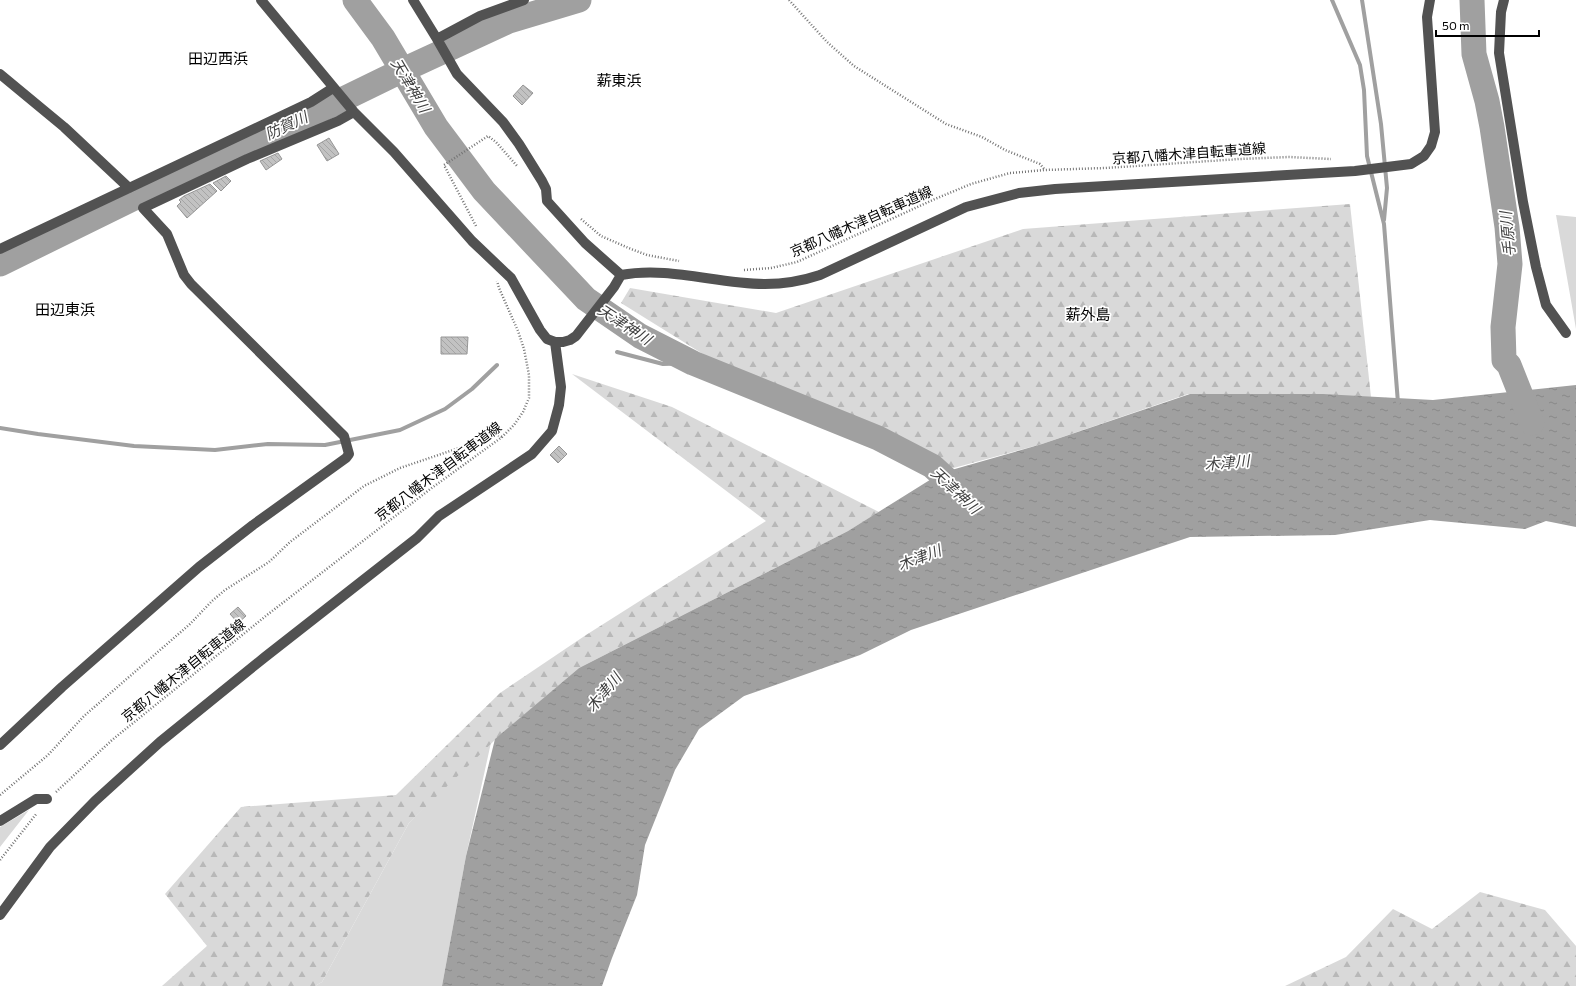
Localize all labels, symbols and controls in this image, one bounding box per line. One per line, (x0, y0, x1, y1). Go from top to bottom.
scale bar (1436, 12, 1539, 38)
text: 50 m (1442, 18, 1470, 32)
district label: 田辺西浜 (188, 49, 248, 67)
water label: 天津神川 (388, 55, 435, 117)
district label: 薪東浜 (596, 71, 642, 89)
water label: 防賀川 (262, 106, 312, 143)
street label: 京都八幡木津自転車道線 (1112, 139, 1266, 167)
street label: 京都八幡木津自転車道線 (787, 182, 935, 260)
water label: 手原川 (1496, 209, 1518, 257)
district label: 田辺東浜 (35, 300, 95, 318)
water label: 天津神川 (595, 300, 657, 349)
district label: 薪外島 (1065, 305, 1111, 323)
street label: 京都八幡木津自転車道線 (371, 418, 505, 524)
water label: 木津川 (1204, 451, 1252, 473)
water label: 天津神川 (928, 463, 986, 518)
water label: 木津川 (895, 540, 945, 573)
street label: 京都八幡木津自転車道線 (118, 615, 248, 725)
water label: 木津川 (582, 667, 626, 715)

